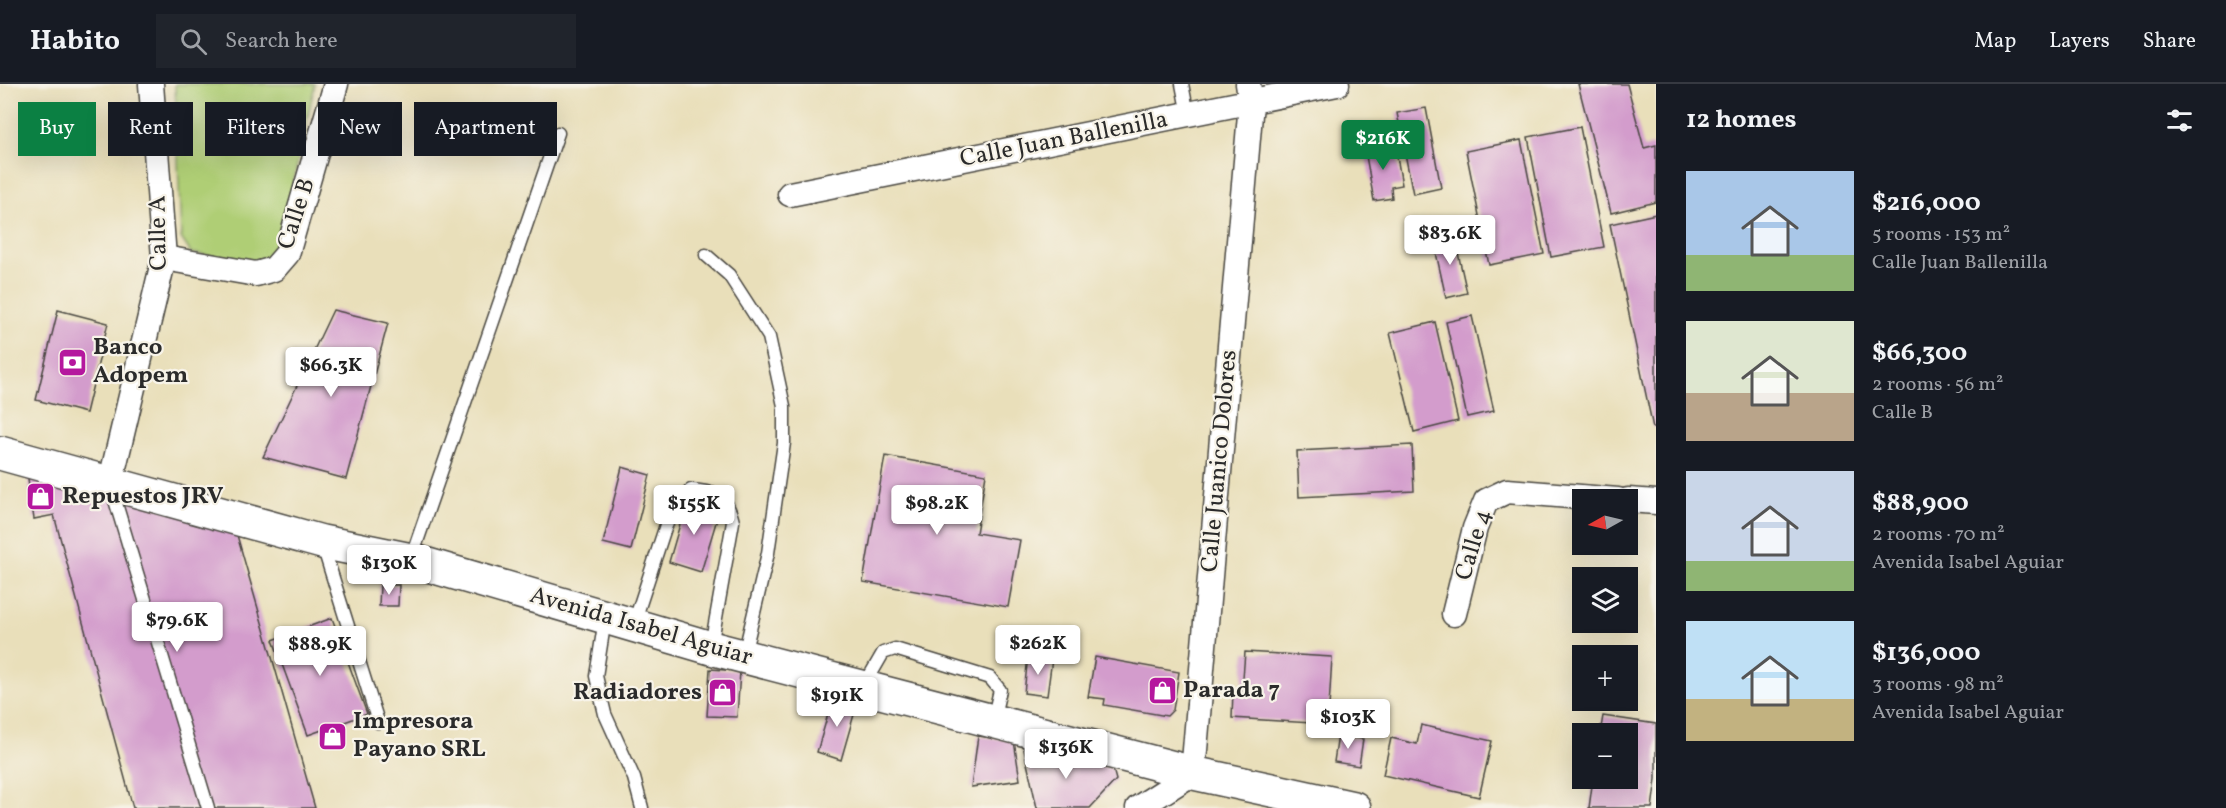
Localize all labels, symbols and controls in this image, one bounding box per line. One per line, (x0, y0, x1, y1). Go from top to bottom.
search box (156, 14, 576, 68)
text: Habito (30, 22, 120, 61)
icon: search (177, 25, 210, 58)
text: Search here (225, 26, 338, 57)
text: Map (1974, 27, 2016, 56)
text: Layers (2049, 27, 2110, 56)
text: Share (2143, 27, 2196, 56)
chip: Buy (18, 102, 96, 156)
chip: Rent (108, 102, 193, 156)
chip: Filters (205, 102, 306, 156)
chip: New (318, 102, 402, 156)
chip: Apartment (414, 102, 557, 156)
text: 12 homes (1686, 102, 1797, 138)
street label: Calle Juan Ballenilla (957, 103, 1171, 177)
icon: filters (2163, 104, 2196, 137)
pin: $216K (1341, 120, 1425, 171)
text: $216K (1355, 125, 1411, 153)
street label: Calle B (270, 174, 324, 254)
text: $216,000 (1872, 185, 1981, 221)
street label: Calle A (141, 195, 177, 271)
icon: home (1734, 195, 1806, 267)
pin: $83.6K (1401, 215, 1499, 266)
text: $83.6K (1418, 220, 1482, 248)
text: 5 rooms · 153 m² (1872, 221, 2010, 249)
text: Calle Juan Ballenilla (1872, 249, 2048, 277)
place label: Banco Adopem (93, 331, 188, 393)
text: $66,300 (1872, 335, 1967, 371)
icon: home (1734, 345, 1806, 417)
bank icon: Banco Adopem (56, 346, 88, 378)
pin: $66.3K (282, 347, 380, 398)
street label: Calle Juanico Dolores (1193, 348, 1247, 574)
text: $66.3K (299, 352, 363, 380)
text: 2 rooms · 56 m² (1872, 371, 2003, 399)
text: Calle B (1872, 399, 1933, 427)
place label: Repuestos JRV (62, 480, 224, 514)
shop icon: Repuestos JRV (25, 481, 57, 513)
pin: $155K (652, 485, 736, 536)
pin: $98.2K (888, 485, 986, 536)
text: $88,900 (1872, 485, 1969, 521)
north arrow (1572, 489, 1638, 555)
map controls (1572, 489, 1638, 789)
text: $155K (668, 490, 720, 518)
text: $98.2K (905, 490, 969, 518)
icon: home (1734, 495, 1806, 567)
street label: Calle 4 (1447, 505, 1501, 585)
text: 2 rooms · 70 m² (1872, 521, 2005, 549)
pin: $130K (347, 545, 431, 596)
text: Avenida Isabel Aguiar (1872, 549, 2064, 577)
text: $130K (361, 550, 417, 578)
button: layers (1572, 567, 1638, 633)
street label: Avenida Isabel Aguiar (526, 579, 756, 675)
pin: $79.6K (128, 602, 226, 653)
text: $79.6K (146, 607, 208, 635)
pin: $262K (996, 625, 1080, 676)
pin: $88.9K (271, 626, 369, 677)
text: $262K (1009, 630, 1067, 658)
text: $88.9K (288, 631, 352, 659)
text: $136,000 (1872, 635, 1981, 671)
button: + (1572, 645, 1638, 711)
icon: home (1734, 645, 1806, 717)
text: 3 rooms · 98 m² (1872, 671, 2004, 699)
place label: Parada 7 (1183, 674, 1280, 708)
shop icon: Parada 7 (1146, 675, 1178, 707)
place label: Radiadores (573, 676, 702, 710)
shop icon: Radiadores (707, 677, 739, 709)
pin: $191K (795, 677, 879, 728)
text: $191K (811, 682, 863, 710)
pin: $103K (1306, 699, 1390, 750)
text: Avenida Isabel Aguiar (1872, 699, 2064, 727)
text: $103K (1320, 704, 1376, 732)
place label: Impresora Payano SRL (353, 705, 486, 767)
shop icon: Impresora Payano SRL (316, 720, 348, 752)
button: − (1572, 723, 1638, 789)
pin: $136K (1024, 729, 1108, 780)
text: $136K (1039, 734, 1093, 762)

